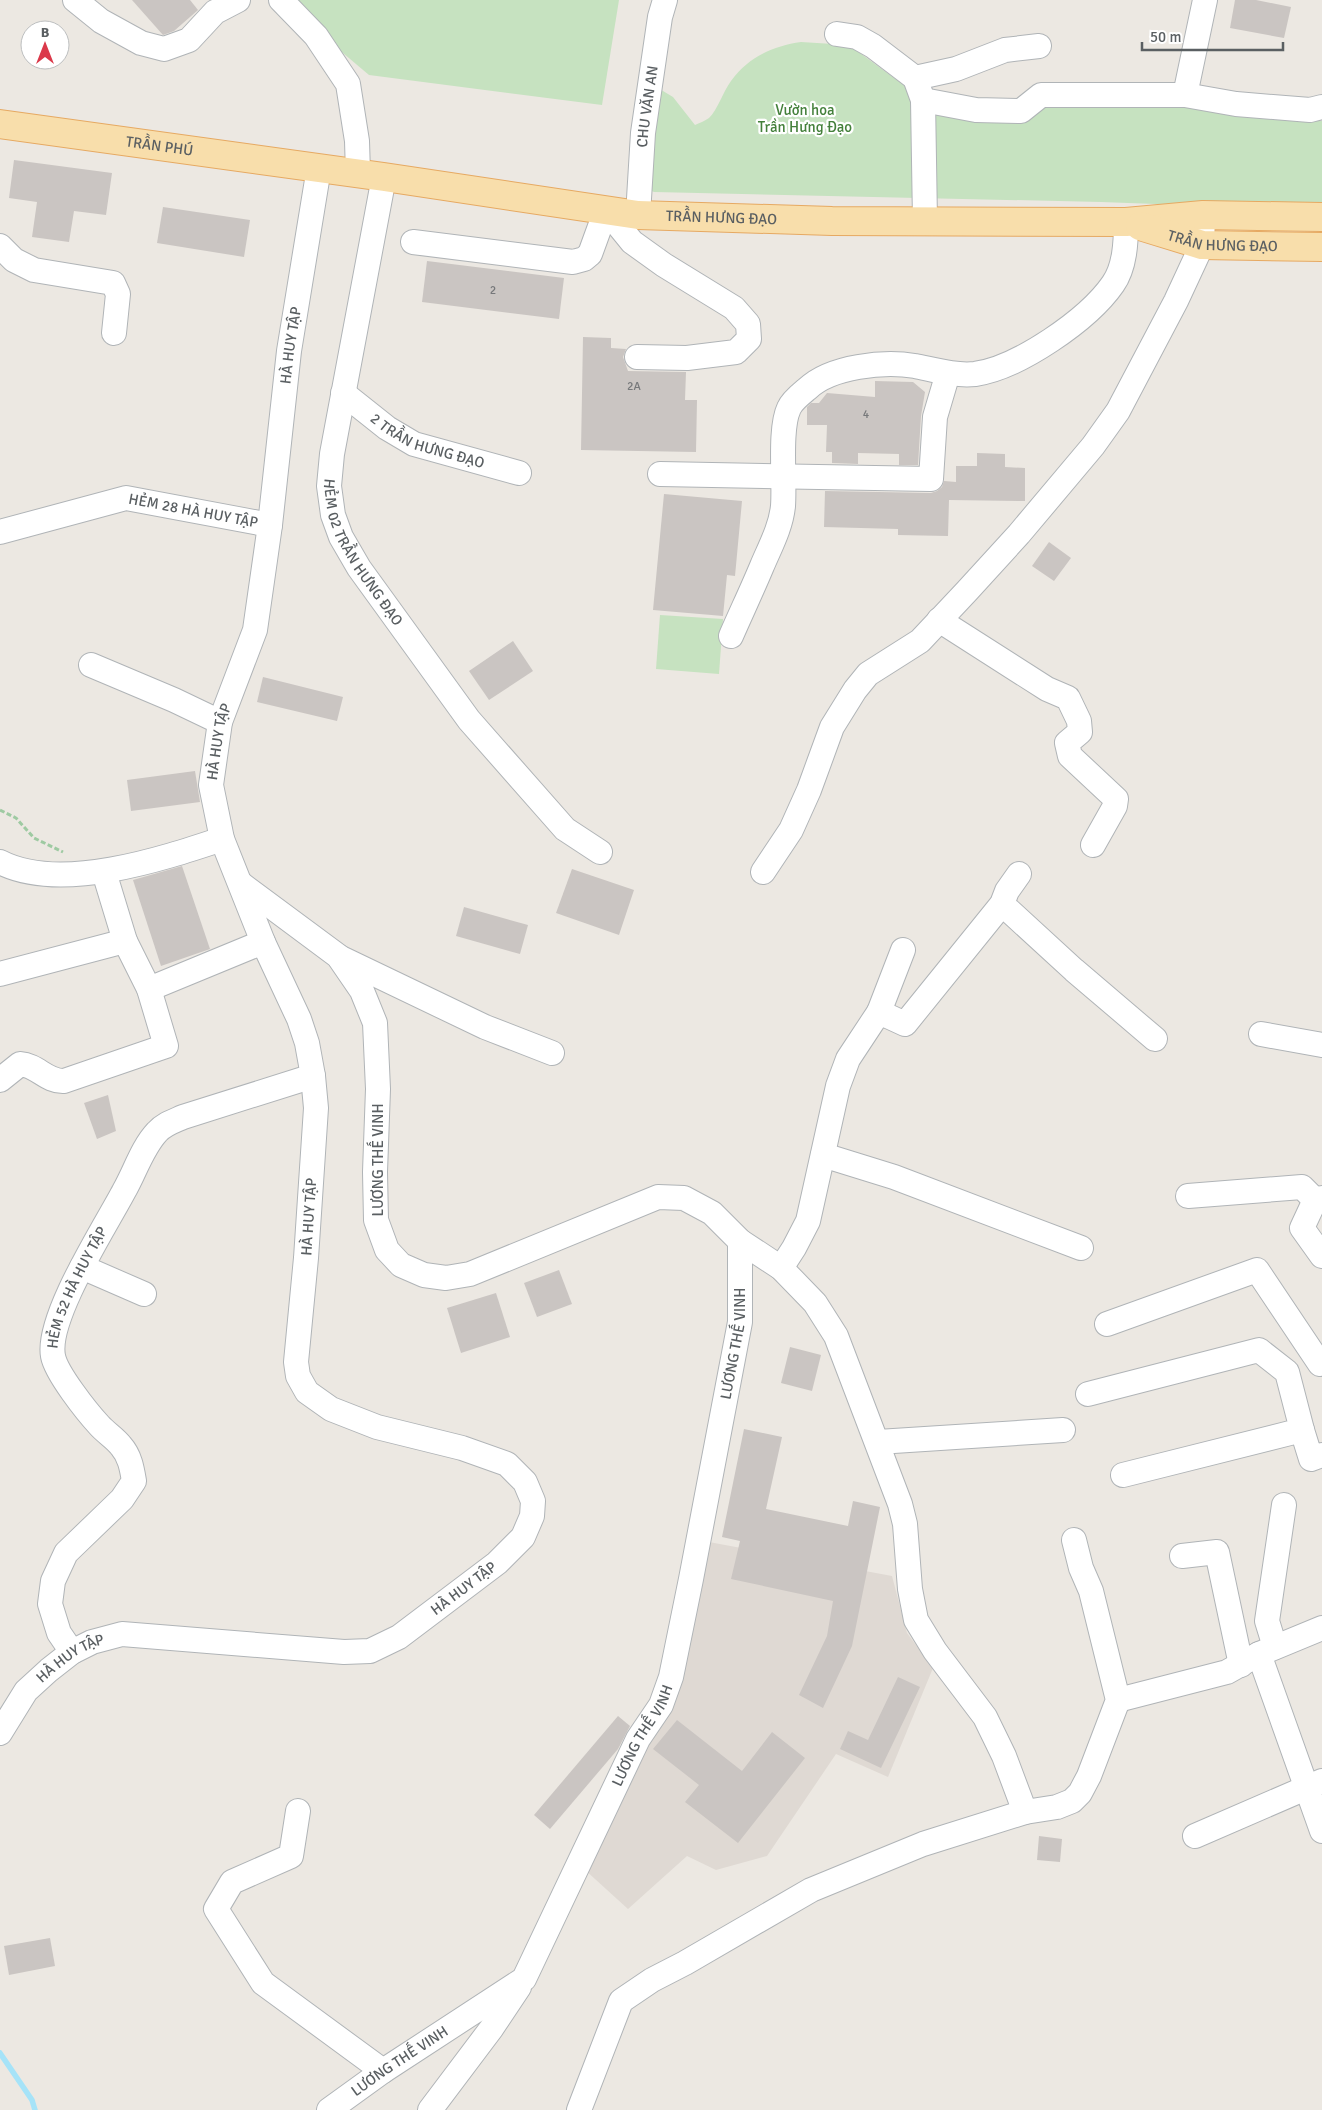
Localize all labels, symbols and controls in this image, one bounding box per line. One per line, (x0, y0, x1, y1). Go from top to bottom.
north arrow (20, 20, 70, 70)
scale bar (1142, 20, 1283, 52)
text: B (41, 24, 50, 41)
text: 50 m (1150, 28, 1181, 46)
street label: CHU VĂN AN (633, 64, 662, 148)
park label: Vườn hoa Trần Hưng Đạo (758, 101, 852, 136)
street label: TRẦN PHÚ (125, 132, 194, 160)
street label: TRẦN HƯNG ĐẠO (666, 204, 777, 228)
street label: TRẦN HƯNG ĐẠO (1165, 226, 1278, 255)
house number: 2 (490, 283, 496, 298)
street label: HÀ HUY TẬP (276, 305, 305, 385)
house number: 2A (627, 379, 642, 394)
house number: 4 (863, 407, 870, 422)
street label: 2 TRẦN HƯNG ĐẠO (367, 409, 487, 472)
street label: HẺM 02 TRẦN HƯNG ĐẠO (320, 478, 407, 629)
street label: HẺM 28 HÀ HUY TẬP (127, 490, 260, 532)
street label: HÀ HUY TẬP (203, 701, 235, 781)
street label: LƯƠNG THẾ VINH (366, 1103, 387, 1217)
street label: HÀ HUY TẬP (297, 1177, 320, 1256)
street label: HẺM 52 HÀ HUY TẬP (43, 1224, 111, 1349)
street label: LƯƠNG THẾ VINH (716, 1288, 749, 1401)
street label: HÀ HUY TẬP (427, 1558, 500, 1619)
street label: HÀ HUY TẬP (32, 1630, 106, 1686)
street label: LƯƠNG THẾ VINH (608, 1682, 676, 1789)
street label: LƯƠNG THẾ VINH (348, 2022, 452, 2100)

